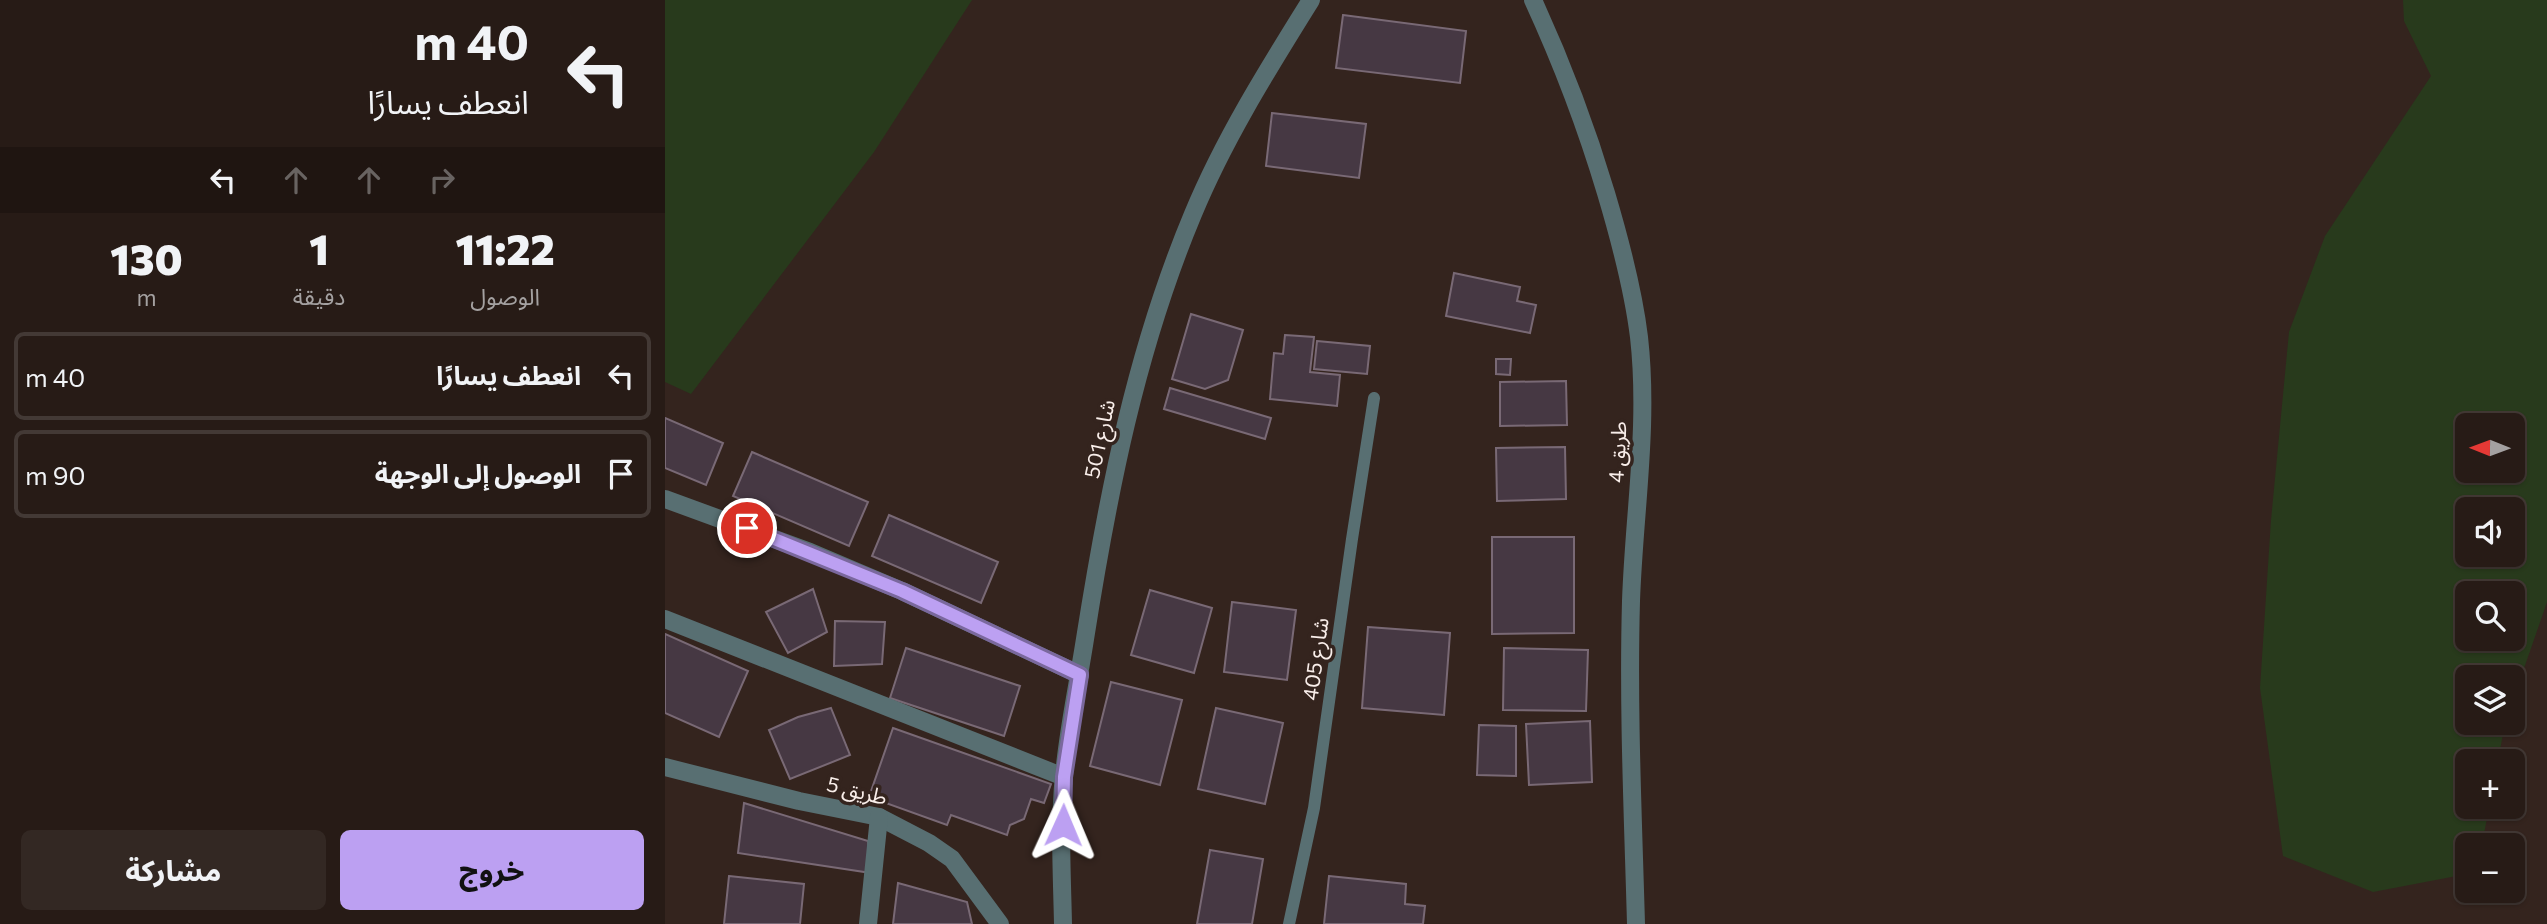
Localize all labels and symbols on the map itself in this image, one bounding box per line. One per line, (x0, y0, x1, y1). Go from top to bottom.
street label: شارع 501 (1078, 397, 1123, 481)
north arrow (2455, 413, 2525, 483)
street label: طريق 4 (1602, 420, 1633, 484)
pin (717, 498, 777, 558)
street label: شارع 405 (1296, 616, 1337, 702)
street label: طريق 5 (824, 770, 890, 811)
position arrow (1026, 788, 1100, 862)

